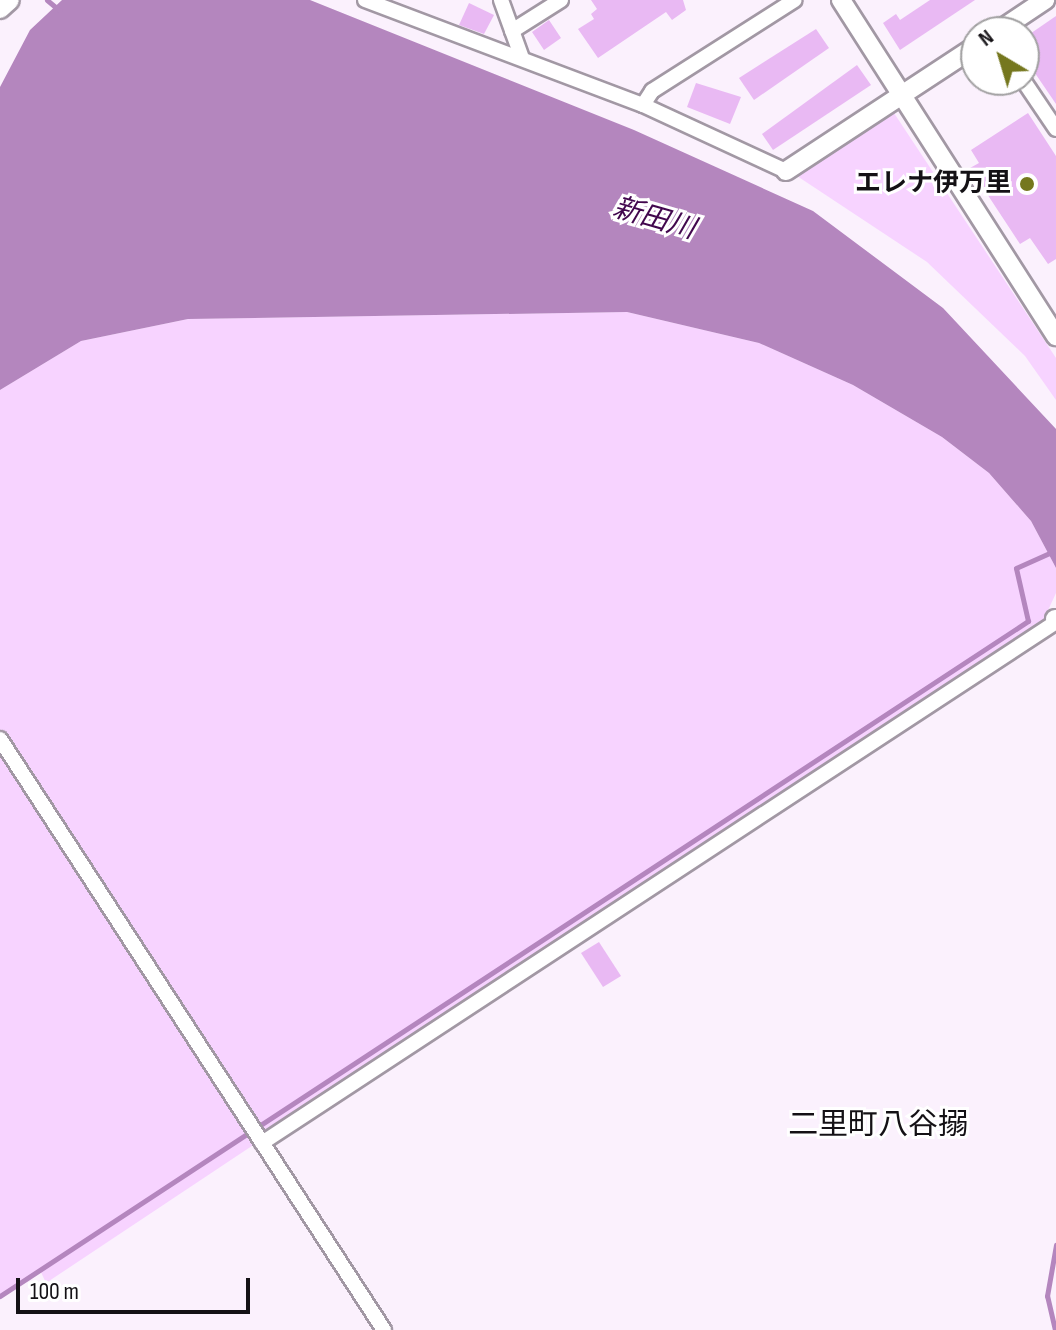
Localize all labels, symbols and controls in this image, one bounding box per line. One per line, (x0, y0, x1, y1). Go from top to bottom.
north arrow (960, 16, 1040, 96)
text: N (973, 24, 999, 53)
place label: エレナ伊万里 (855, 168, 1011, 200)
marker: エレナ伊万里 (1018, 175, 1036, 193)
water label: 新田川 (609, 191, 699, 247)
district label: 二里町八谷搦 (788, 1107, 968, 1143)
scale bar (20, 1262, 254, 1312)
text: 100 m (30, 1277, 79, 1306)

